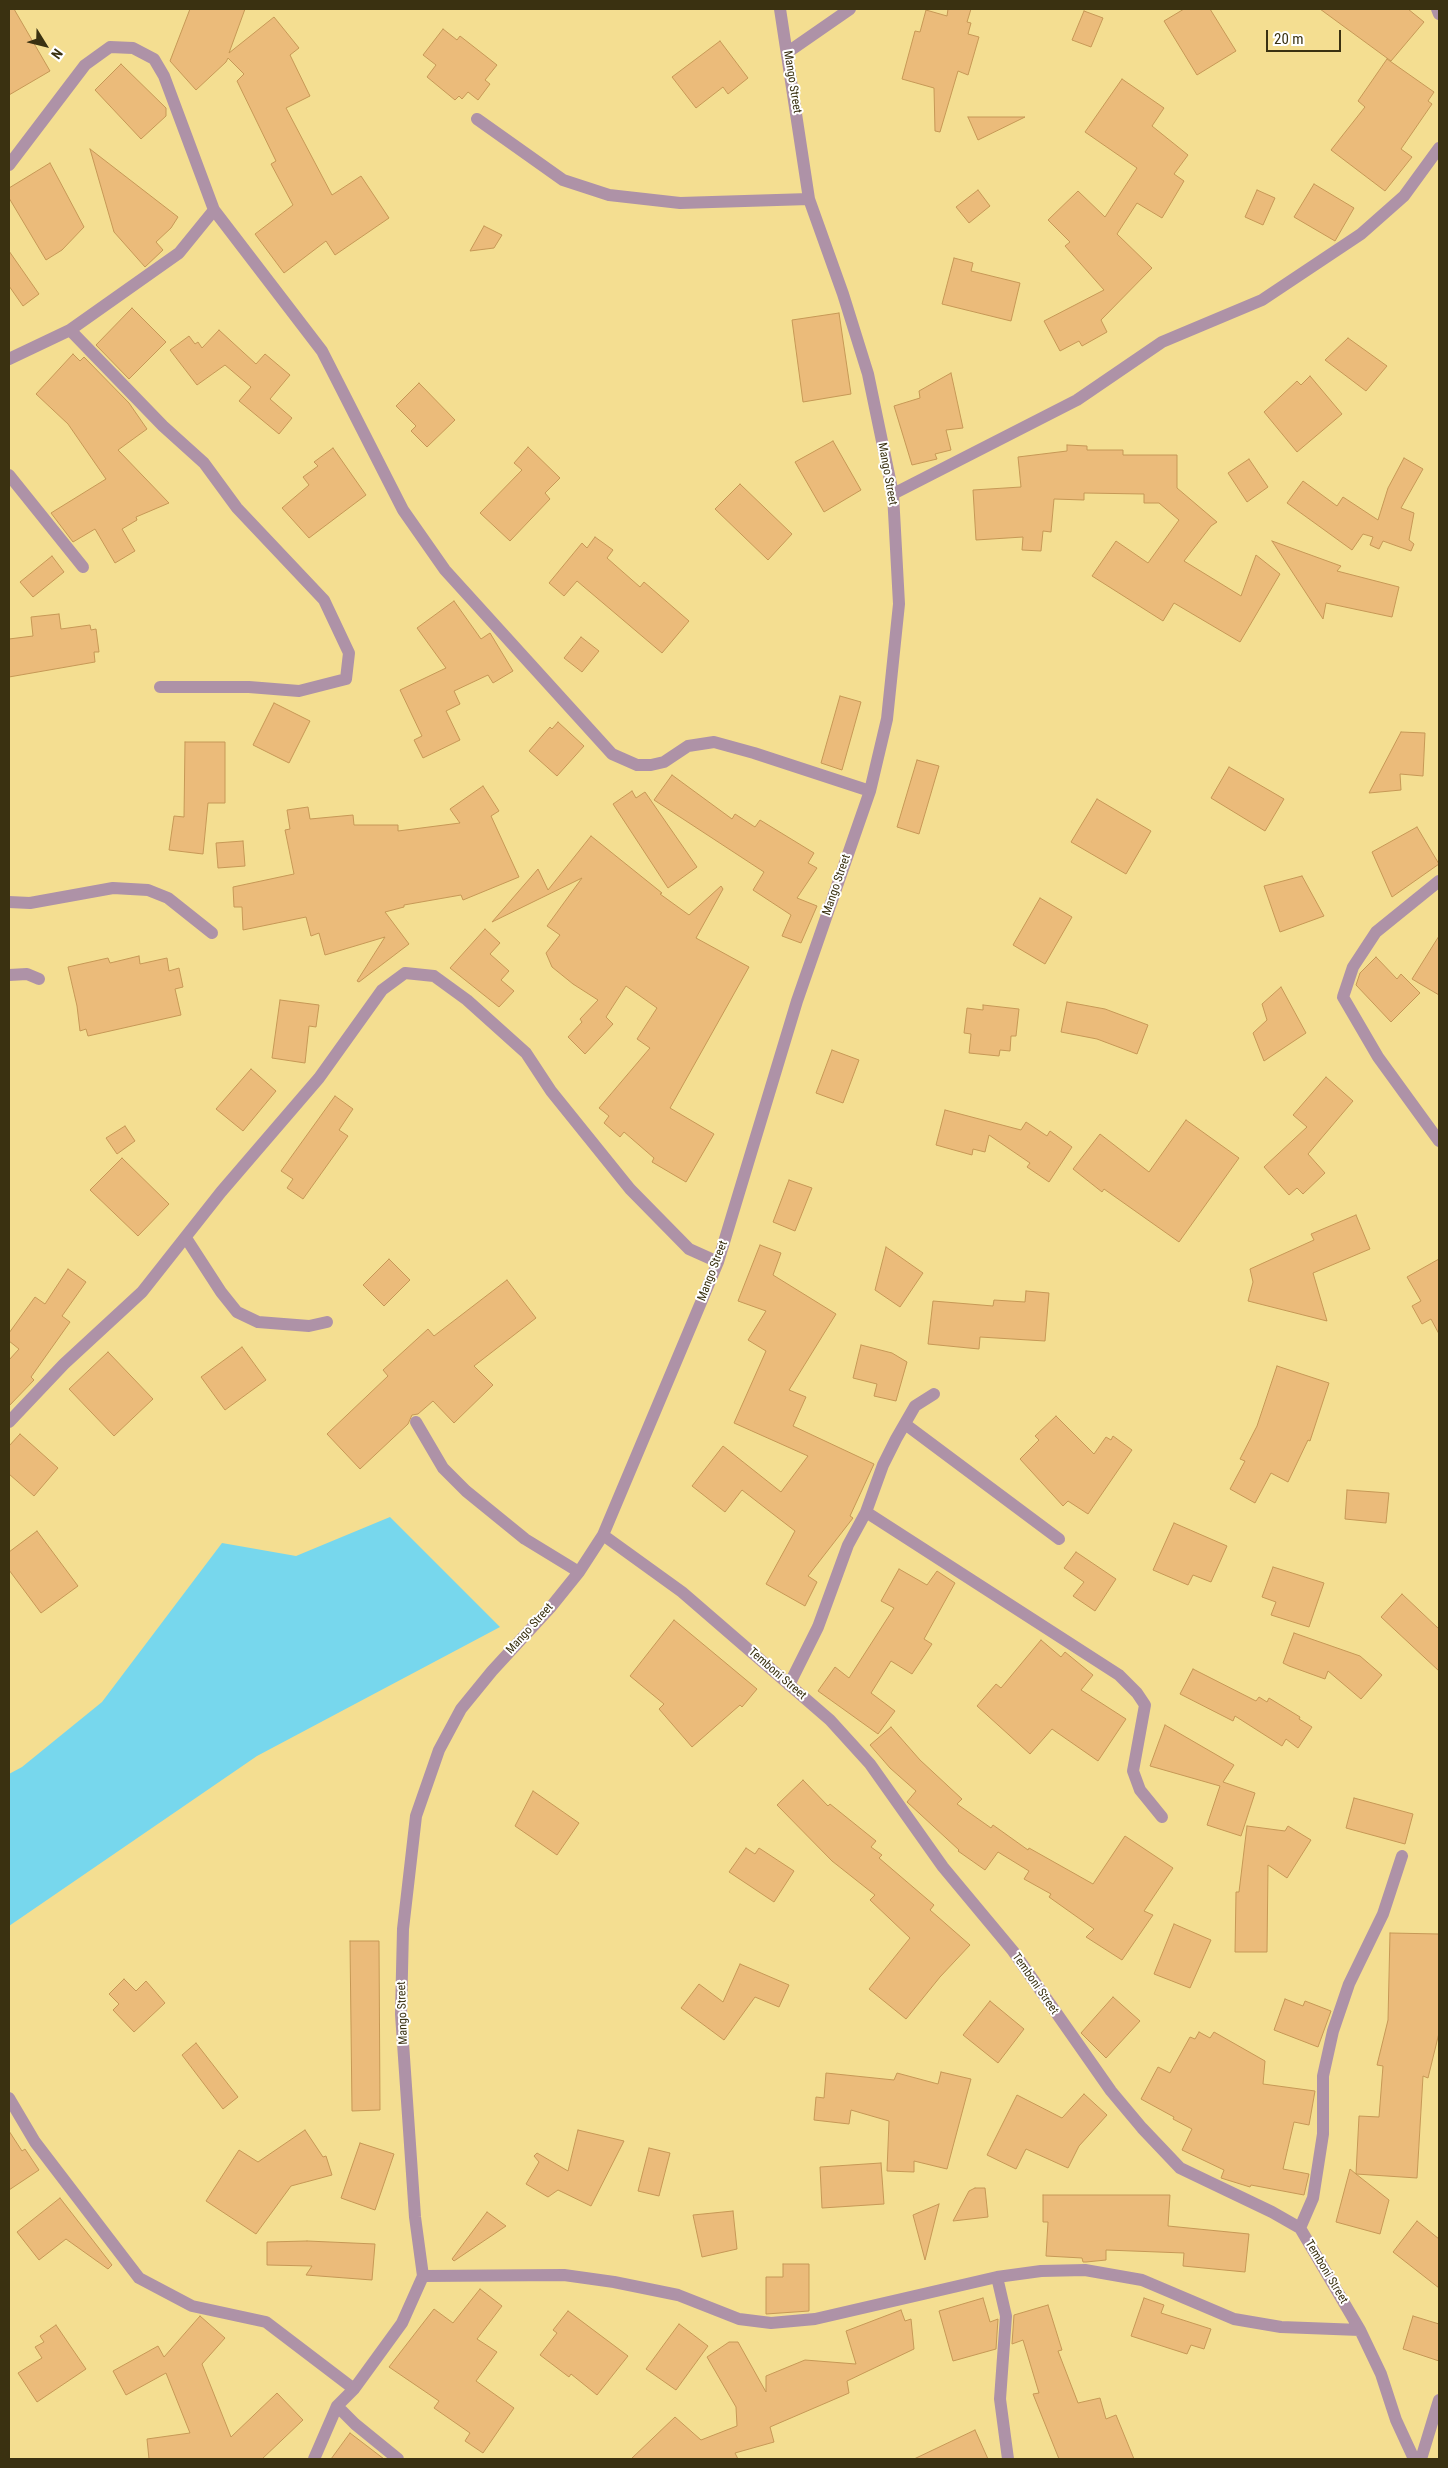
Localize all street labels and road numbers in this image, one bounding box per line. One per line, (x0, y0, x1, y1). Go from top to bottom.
street label: Mango Street (780, 50, 804, 114)
street label: Mango Street (874, 442, 900, 506)
street label: Mango Street (820, 853, 854, 917)
street label: Mango Street (695, 1239, 731, 1303)
street label: Mango Street (503, 1601, 557, 1657)
street label: Temboni Street (745, 1645, 809, 1703)
street label: Temboni Street (1009, 1951, 1061, 2017)
street label: Mango Street (395, 1981, 411, 2045)
street label: Temboni Street (1301, 2238, 1351, 2306)

